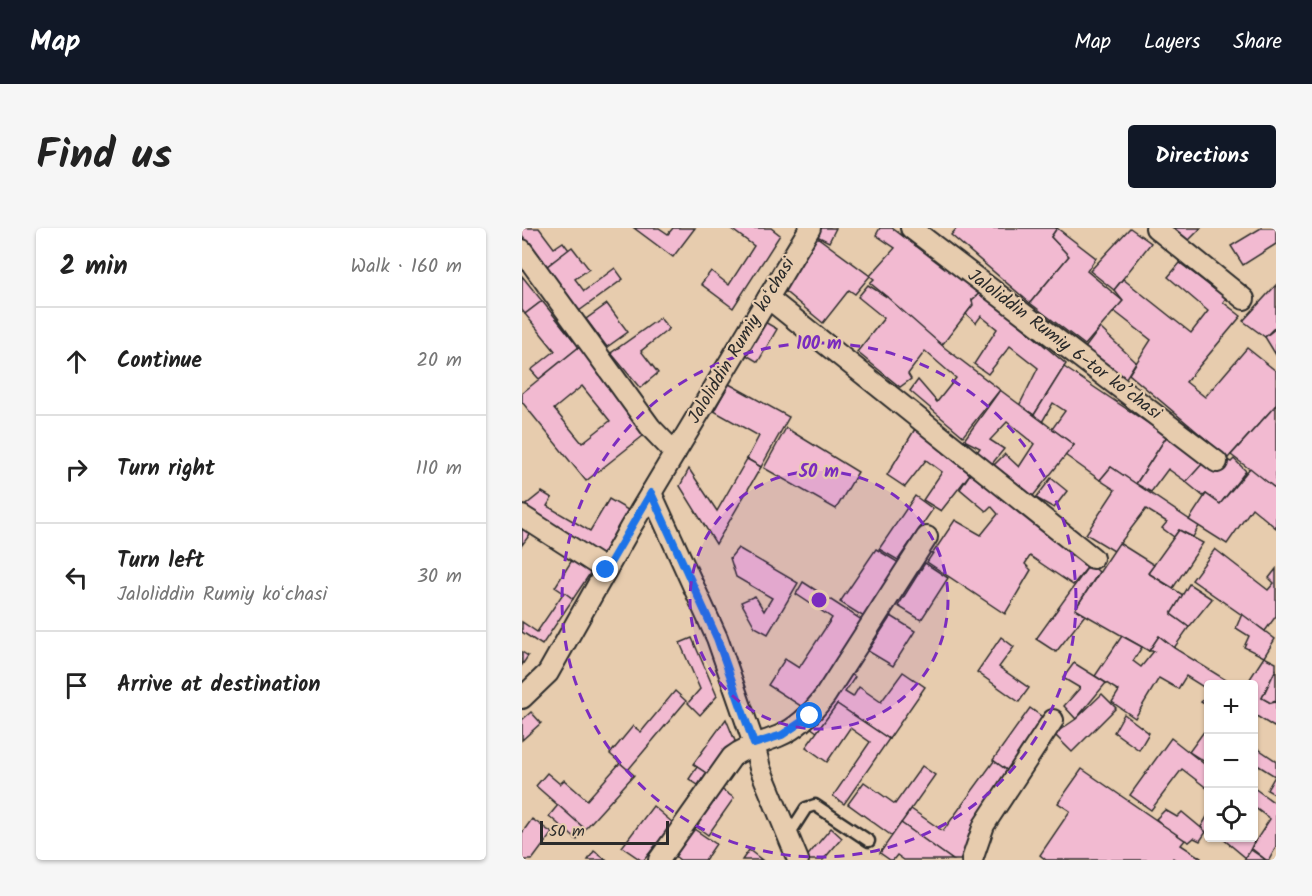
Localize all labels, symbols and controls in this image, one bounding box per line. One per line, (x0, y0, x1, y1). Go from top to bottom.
text: Map (30, 20, 81, 65)
text: Map (1074, 26, 1111, 59)
text: Layers (1144, 26, 1200, 59)
text: Share (1233, 26, 1282, 59)
text: Find us (36, 123, 172, 190)
button: Directions (1128, 125, 1276, 188)
text: 2 min (60, 246, 128, 288)
text: Walk · 160 m (351, 251, 462, 283)
street label: Jaloliddin Rumiy koʻchasi (681, 252, 804, 430)
street label: Jaloliddin Rumiy 6-tor koʼchasi (961, 262, 1168, 428)
text: 100 m (796, 330, 842, 359)
text: Continue (117, 344, 202, 379)
icon: ahead (60, 345, 93, 378)
text: 20 m (416, 345, 462, 377)
text: Turn right (117, 452, 215, 487)
icon: right (60, 453, 93, 486)
text: 110 m (416, 453, 462, 485)
text: 50 m (798, 458, 839, 487)
text: Turn left (117, 544, 204, 579)
route end (592, 556, 618, 582)
icon: left (60, 561, 93, 594)
text: 30 m (417, 561, 462, 593)
text: Jaloliddin Rumiy koʻchasi (117, 579, 327, 611)
centre of rings (809, 590, 829, 610)
text: Arrive at destination (117, 668, 320, 703)
icon: arrive (60, 669, 93, 702)
map controls (1204, 680, 1258, 842)
button: + (1204, 680, 1258, 734)
route start (796, 702, 822, 728)
button: − (1204, 734, 1258, 788)
button: locate (1204, 788, 1258, 842)
scale bar (540, 818, 669, 846)
text: 50 m (549, 819, 585, 844)

